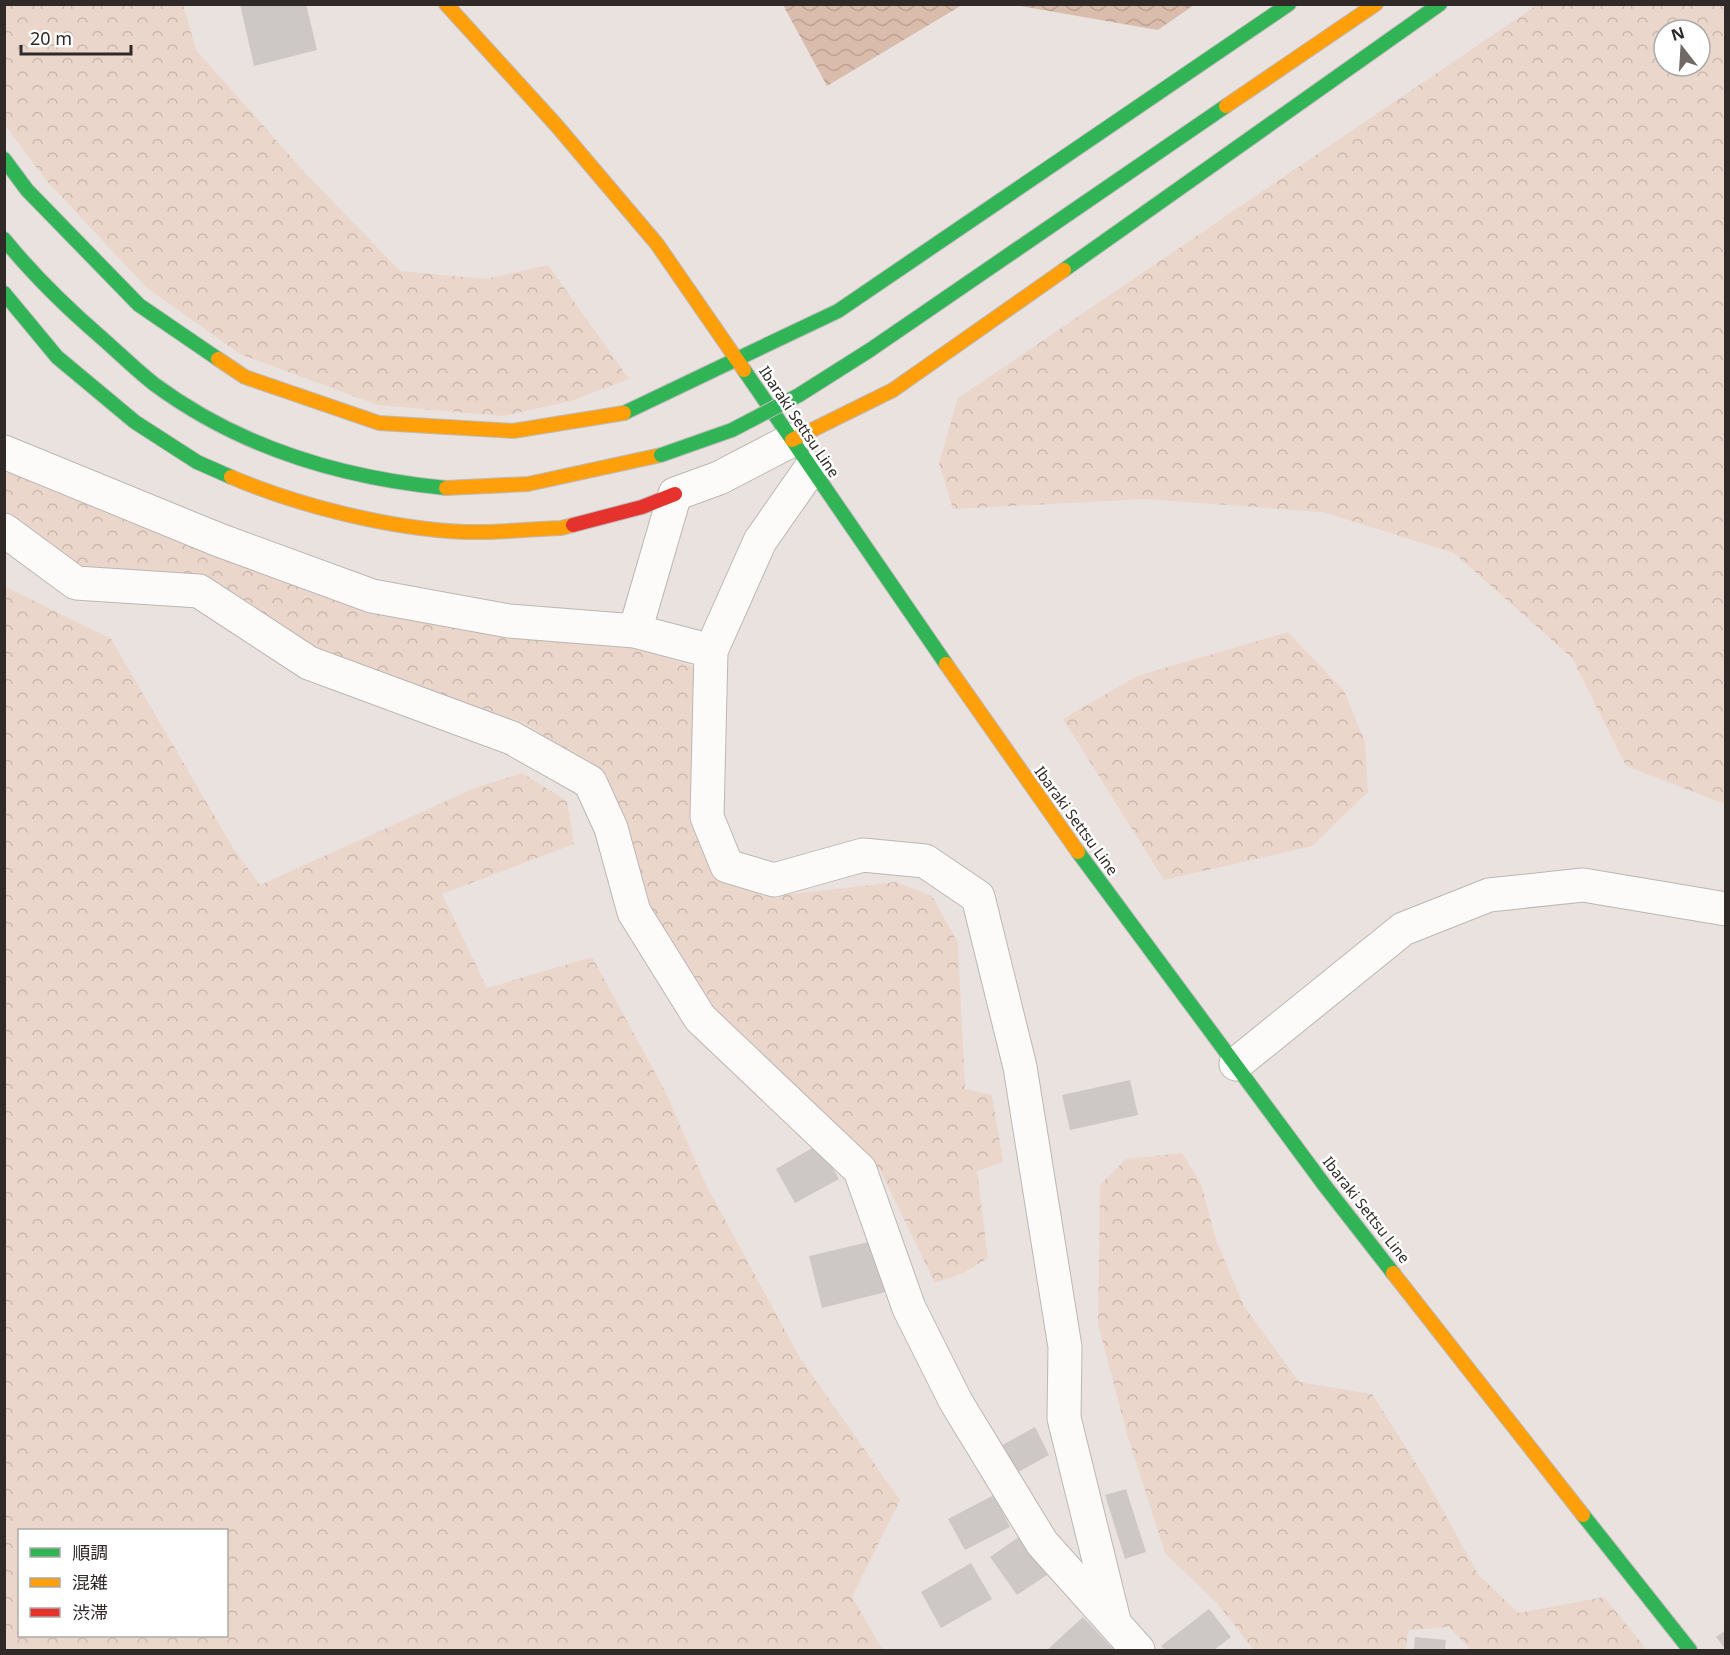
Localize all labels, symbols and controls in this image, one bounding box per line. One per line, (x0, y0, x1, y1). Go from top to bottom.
scale bar (21, 18, 130, 56)
north arrow (1652, 18, 1712, 78)
text: N (1668, 21, 1687, 46)
text: 20 m (30, 26, 72, 50)
street label: Ibaraki Settsu Line (755, 362, 845, 481)
street label: Ibaraki Settsu Line (1030, 762, 1123, 879)
street label: Ibaraki Settsu Line (1319, 1152, 1415, 1267)
legend (18, 1529, 228, 1637)
text: 順調 (72, 1540, 108, 1564)
text: 混雑 (72, 1570, 108, 1594)
text: 渋滞 (72, 1600, 108, 1624)

